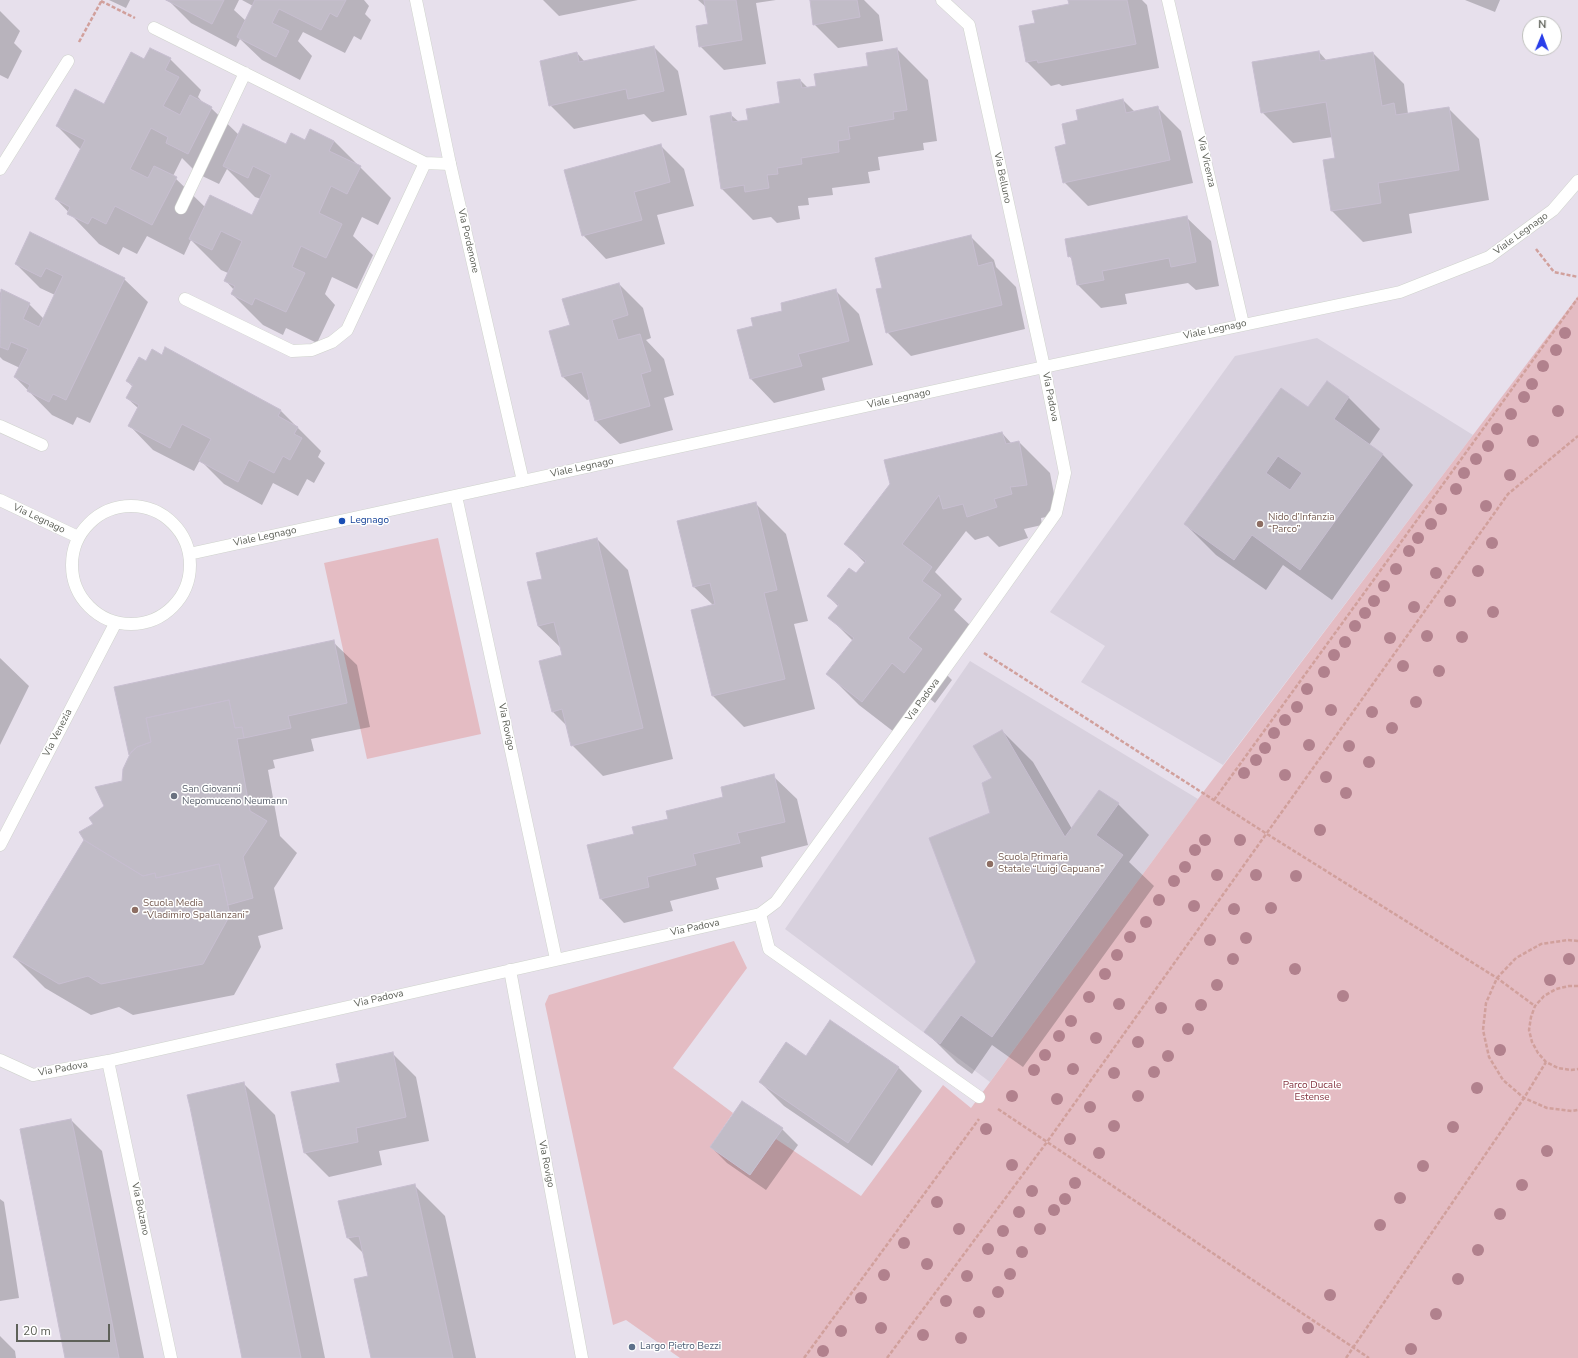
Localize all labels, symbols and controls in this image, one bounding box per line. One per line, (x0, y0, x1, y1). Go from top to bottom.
north arrow (1522, 16, 1562, 56)
text: N (1538, 17, 1546, 32)
street label: Via Vicenza (1194, 135, 1218, 189)
street label: Via Belluno (991, 151, 1013, 205)
street label: Via Pordenone (455, 208, 481, 274)
street label: Viale Legnago (1491, 210, 1551, 258)
street label: Viale Legnago (1182, 317, 1248, 343)
street label: Via Padova (1039, 371, 1061, 423)
street label: Viale Legnago (866, 386, 932, 412)
street label: Viale Legnago (549, 455, 615, 481)
street label: Via Legnago (11, 502, 67, 536)
place label: Nido d’Infanzia “Parco” (1268, 512, 1335, 536)
place label: Legnago (350, 515, 389, 527)
marker: Legnago (337, 516, 347, 526)
marker: Nido d’Infanzia “Parco” (1255, 519, 1265, 529)
street label: Viale Legnago (232, 524, 298, 550)
street label: Via Padova (903, 676, 943, 724)
street label: Via Rovigo (495, 702, 517, 752)
street label: Via Venezia (41, 707, 75, 759)
place label: San Giovanni Nepomuceno Neumann (182, 784, 287, 808)
marker: San Giovanni Nepomuceno Neumann (169, 791, 179, 801)
place label: Scuola Primaria Statale “Luigi Capuana” (998, 852, 1104, 876)
marker: Scuola Primaria Statale “Luigi Capuana” (985, 859, 995, 869)
place label: Scuola Media “Vladimiro Spallanzani” (143, 898, 249, 922)
marker: Scuola Media “Vladimiro Spallanzani” (130, 905, 140, 915)
street label: Via Padova (669, 917, 721, 939)
street label: Via Padova (353, 988, 405, 1010)
street label: Via Padova (37, 1059, 89, 1079)
park label: Parco Ducale Estense (1283, 1080, 1341, 1104)
street label: Via Rovigo (536, 1139, 556, 1189)
street label: Via Bolzano (129, 1182, 151, 1236)
scale bar (18, 1316, 112, 1342)
text: 20 m (23, 1323, 51, 1339)
place label: Largo Pietro Bezzi (640, 1341, 721, 1353)
marker: Largo Pietro Bezzi (627, 1342, 637, 1352)

